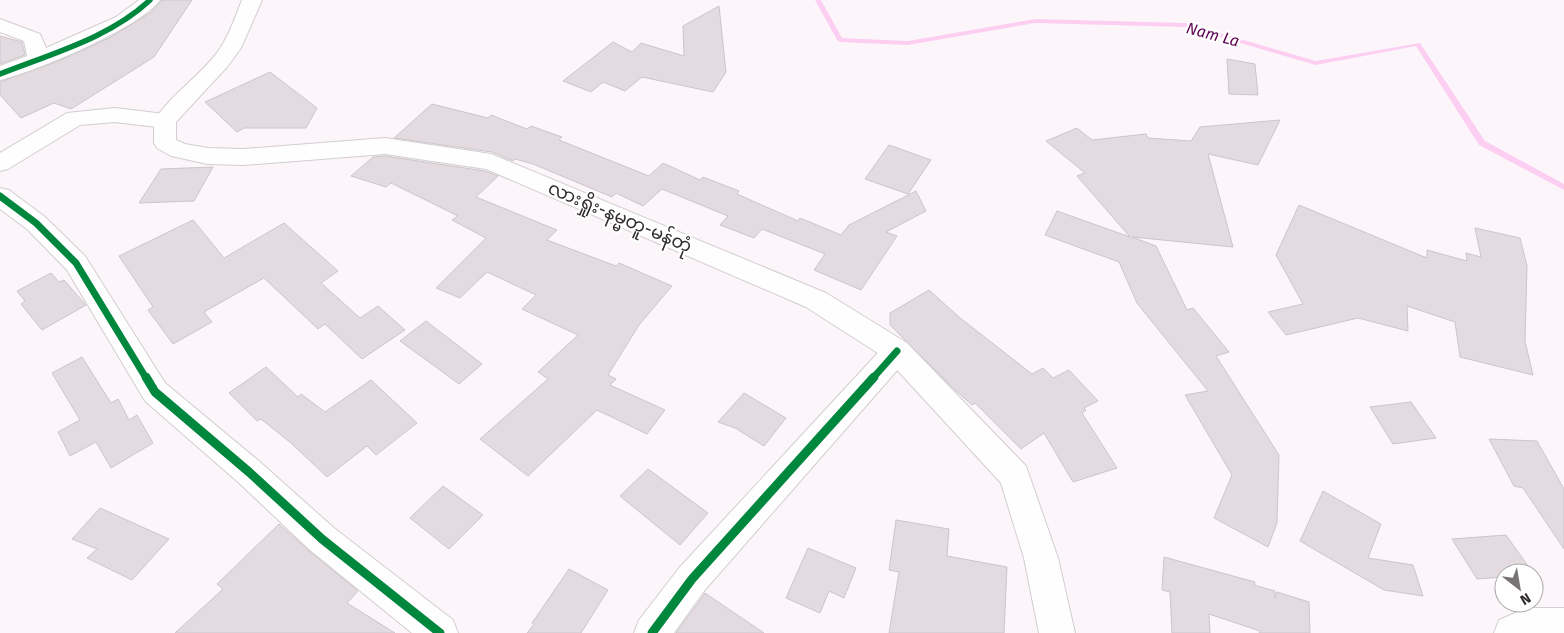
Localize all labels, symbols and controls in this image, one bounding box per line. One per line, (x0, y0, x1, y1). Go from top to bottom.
water label: Nam La (1184, 18, 1242, 51)
street label: လားရှိုး-နမ္မတူ-မန်တုံ (543, 174, 697, 261)
north arrow (1494, 563, 1544, 613)
text: N (1517, 589, 1534, 608)

